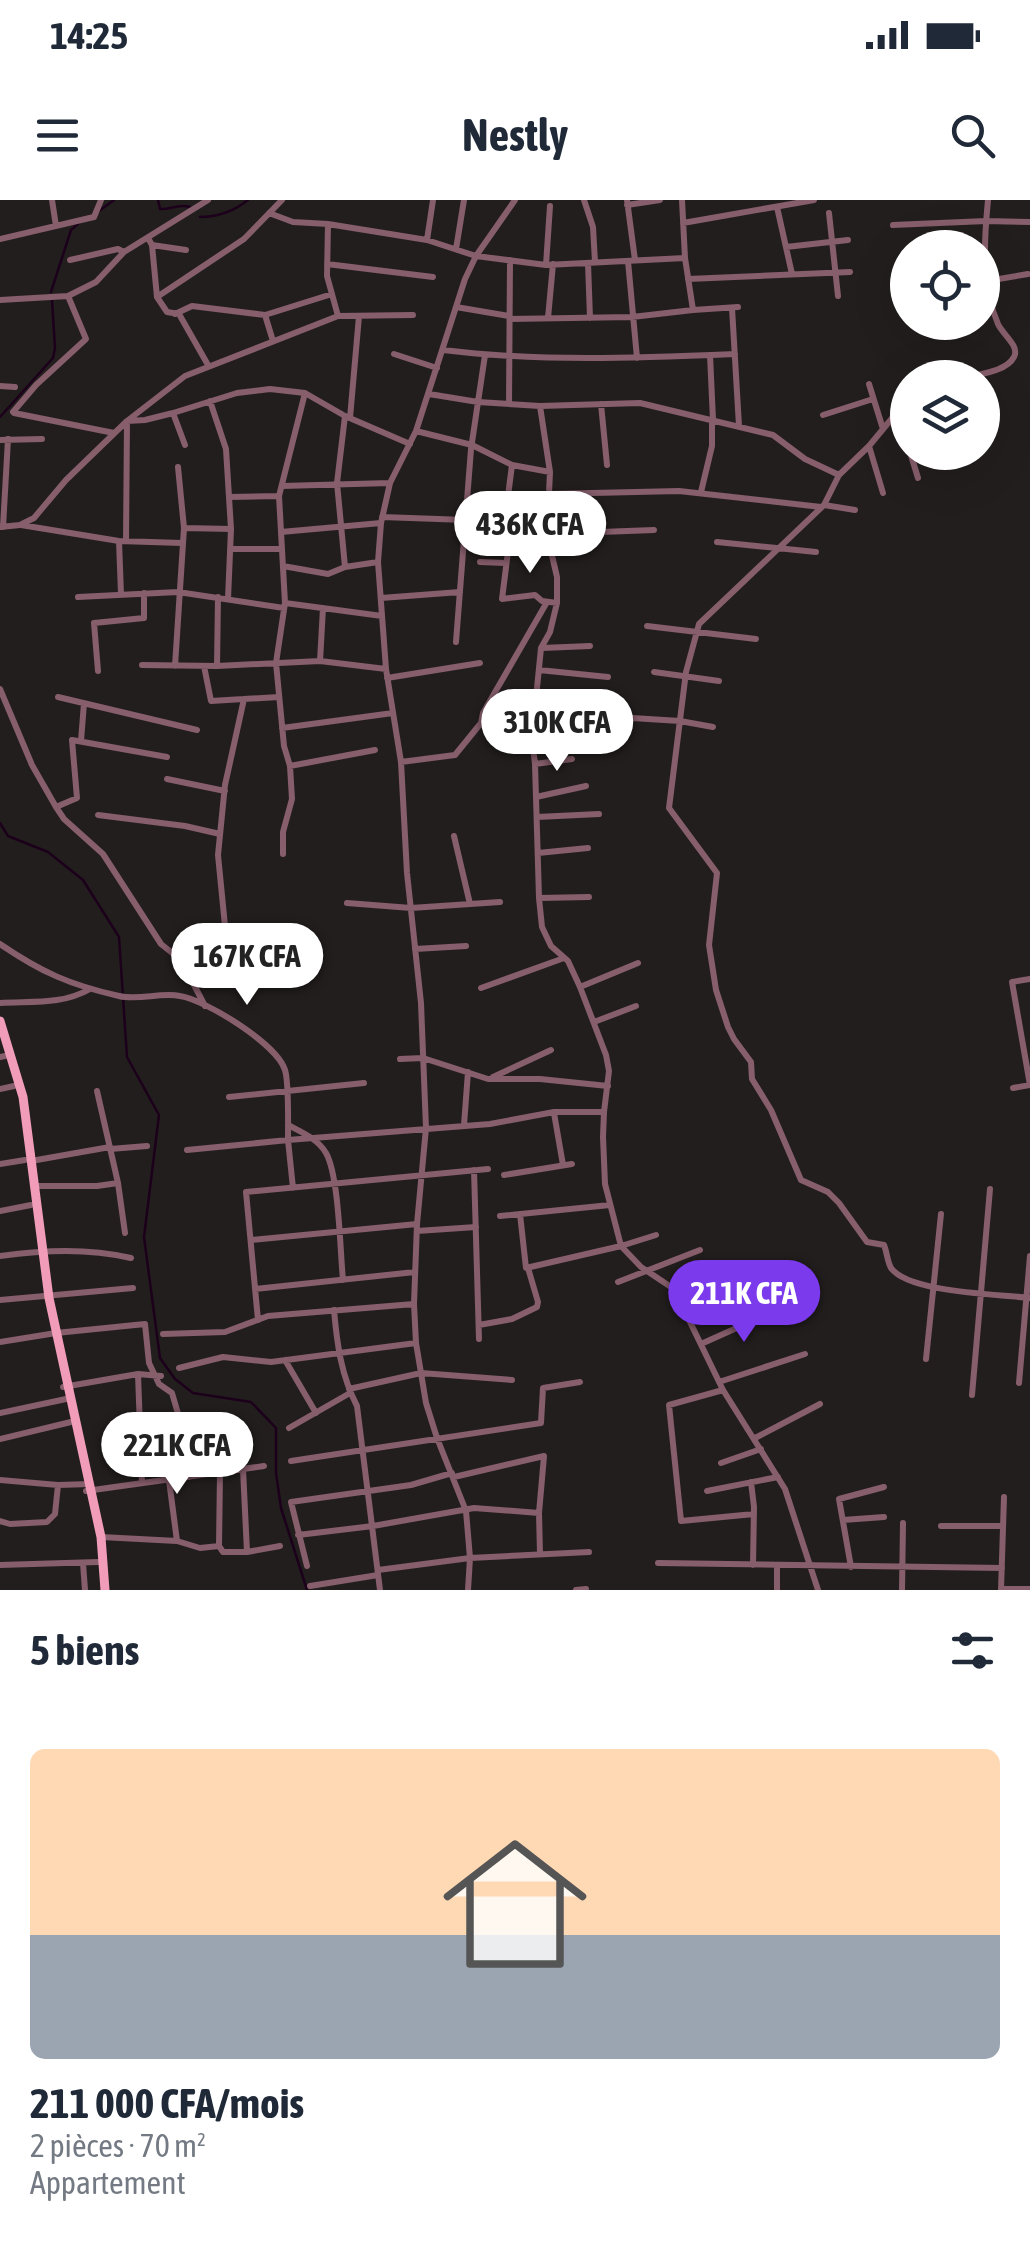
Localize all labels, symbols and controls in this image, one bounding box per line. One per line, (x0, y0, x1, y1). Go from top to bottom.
text: 14:25 (50, 14, 128, 57)
icon: menu (30, 108, 85, 163)
icon: search (945, 108, 1000, 163)
text: Nestly (462, 109, 568, 161)
map controls (890, 230, 1000, 470)
button: locate (890, 230, 1000, 340)
button: layers (890, 360, 1000, 470)
pin: 436K CFA (427, 491, 633, 576)
text: 436K CFA (476, 505, 584, 542)
pin: 310K CFA (454, 689, 660, 774)
text: 310K CFA (503, 703, 611, 740)
pin: 167K CFA (144, 923, 350, 1008)
text: 167K CFA (193, 937, 301, 974)
pin: 211K CFA (641, 1260, 847, 1345)
text: 211K CFA (690, 1274, 798, 1311)
pin: 221K CFA (74, 1412, 280, 1497)
text: 221K CFA (123, 1426, 231, 1463)
icon: filters (945, 1623, 1000, 1678)
text: 5 biens (30, 1626, 139, 1674)
icon: home (425, 1814, 605, 1994)
text: 211 000 CFA/mois (30, 2079, 304, 2127)
text: 2 pièces · 70 m² (30, 2127, 206, 2164)
text: Appartement (30, 2164, 186, 2201)

